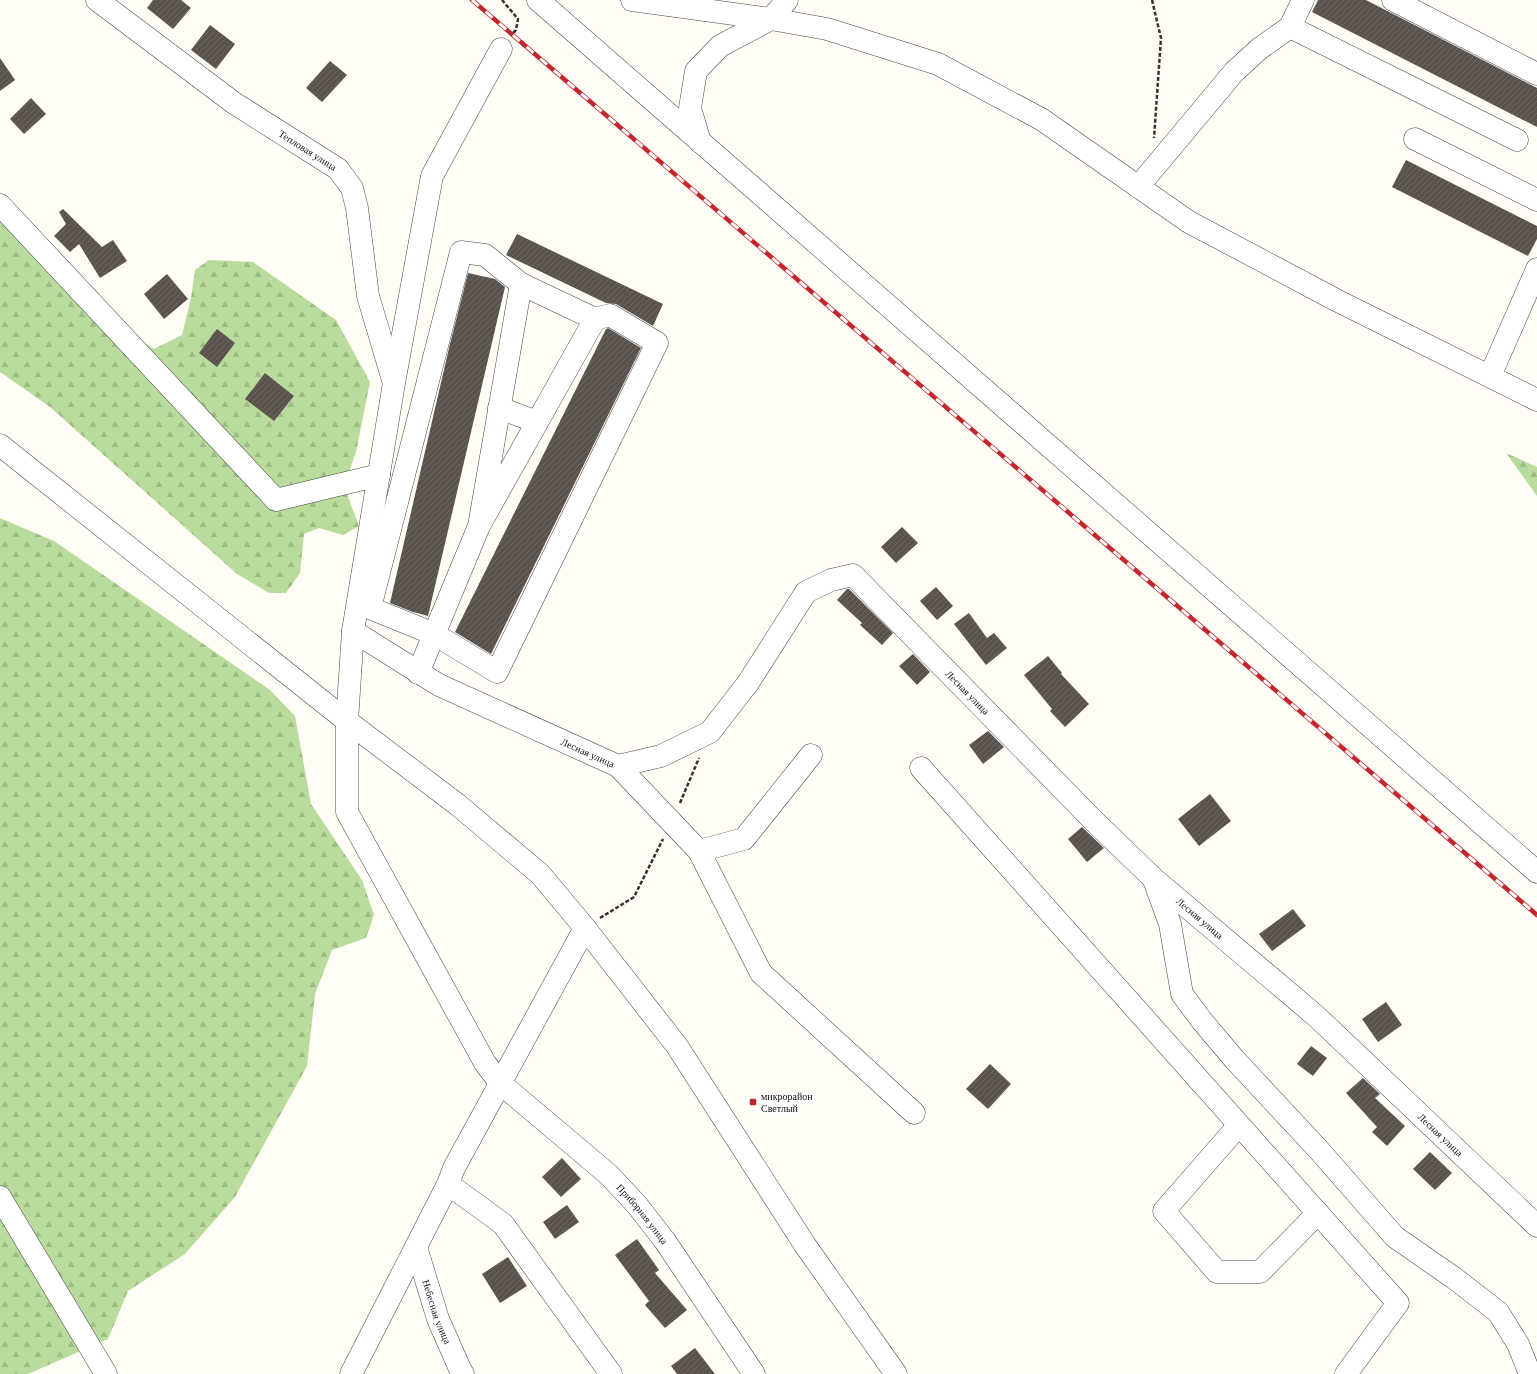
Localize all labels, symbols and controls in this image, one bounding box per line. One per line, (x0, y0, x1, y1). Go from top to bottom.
street label: Тепловая улица (277, 128, 339, 173)
street label: Лесная улица (943, 668, 992, 717)
street label: Лесная улица (559, 736, 617, 770)
street label: Лесная улица (1174, 896, 1226, 941)
place label: микрорайон Светлый (761, 1091, 813, 1114)
marker: микрорайон Светлый (748, 1097, 758, 1107)
street label: Лесная улица (1416, 1111, 1465, 1159)
street label: Приборная улица (614, 1182, 670, 1247)
street label: Небесная улица (420, 1278, 453, 1346)

